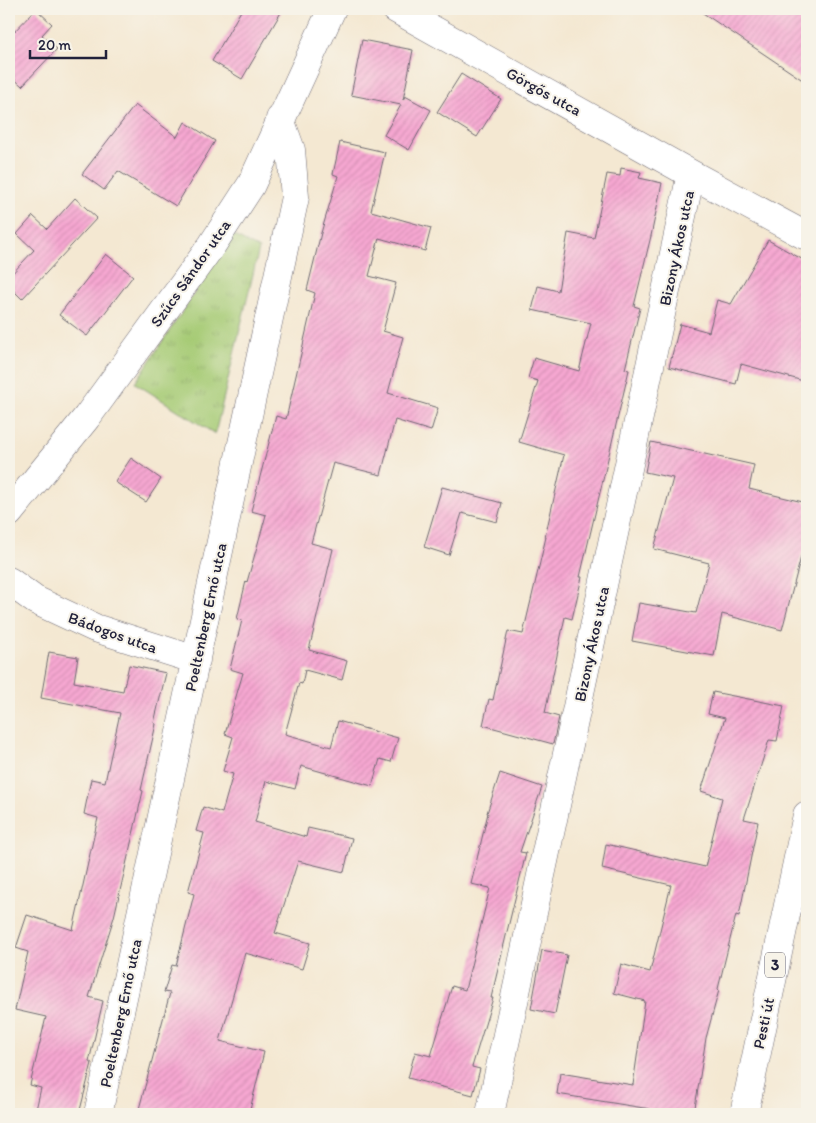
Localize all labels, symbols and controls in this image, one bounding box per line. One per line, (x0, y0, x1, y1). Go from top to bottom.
scale bar (30, 28, 106, 60)
text: 20 m (38, 36, 72, 54)
street label: Görgős utca (503, 63, 585, 120)
street label: Bizony Ákos utca (655, 189, 698, 307)
street label: Szűcs Sándor utca (146, 215, 235, 331)
street label: Poeltenberg Ernő utca (180, 541, 231, 693)
street label: Bizony Ákos utca (570, 585, 613, 703)
street label: Bádogos utca (66, 608, 161, 658)
street label: Poeltenberg Ernő utca (95, 937, 146, 1089)
road number: 3 (765, 952, 785, 978)
street label: Pesti út (749, 996, 778, 1050)

